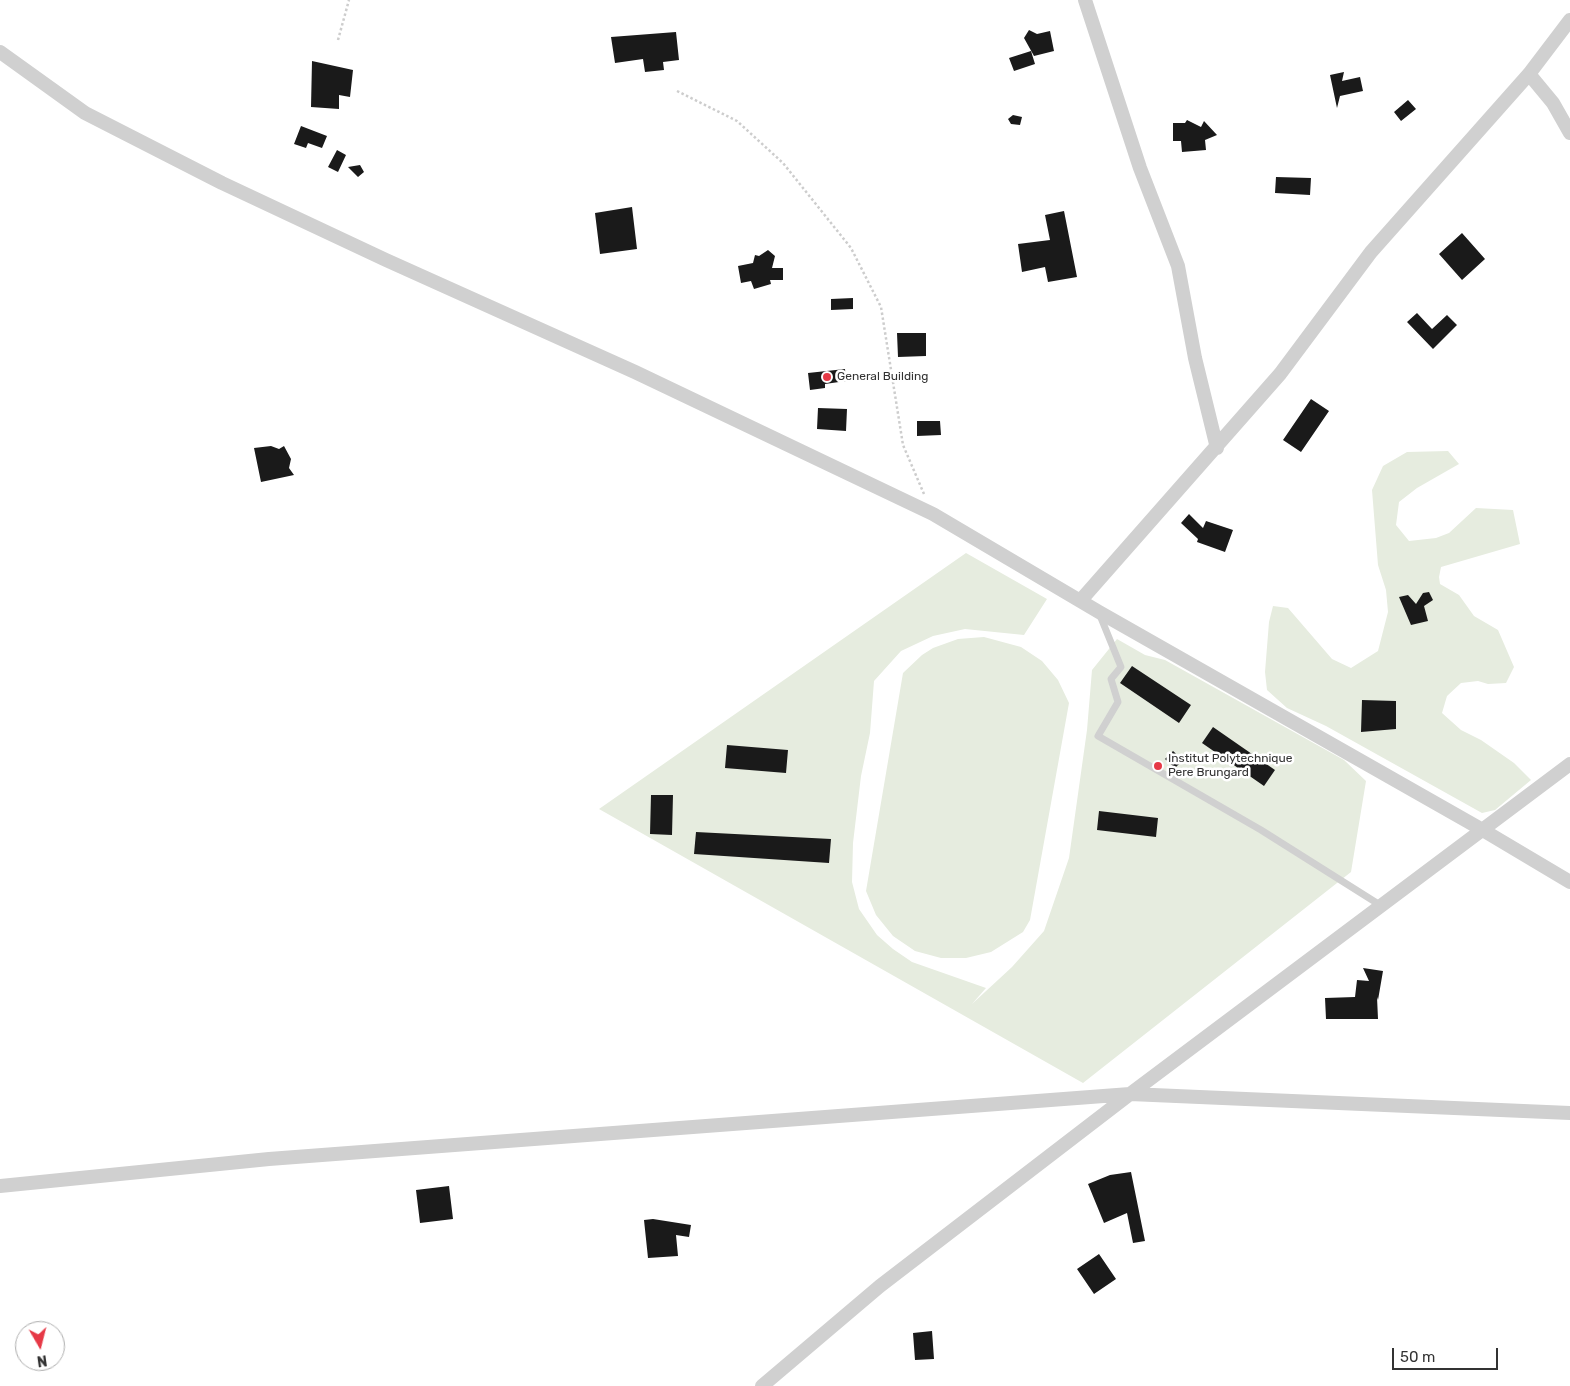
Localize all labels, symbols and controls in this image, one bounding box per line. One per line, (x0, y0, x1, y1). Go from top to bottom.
place label: General Building (837, 370, 928, 384)
marker: General Building (821, 371, 833, 383)
place label: Institut Polytechnique Pere Brungard (1168, 752, 1292, 780)
marker: Institut Polytechnique Pere Brungard (1152, 760, 1164, 772)
north arrow (15, 1321, 65, 1371)
scale bar (1395, 1338, 1501, 1370)
text: 50 m (1400, 1348, 1435, 1366)
text: N (36, 1351, 48, 1369)

